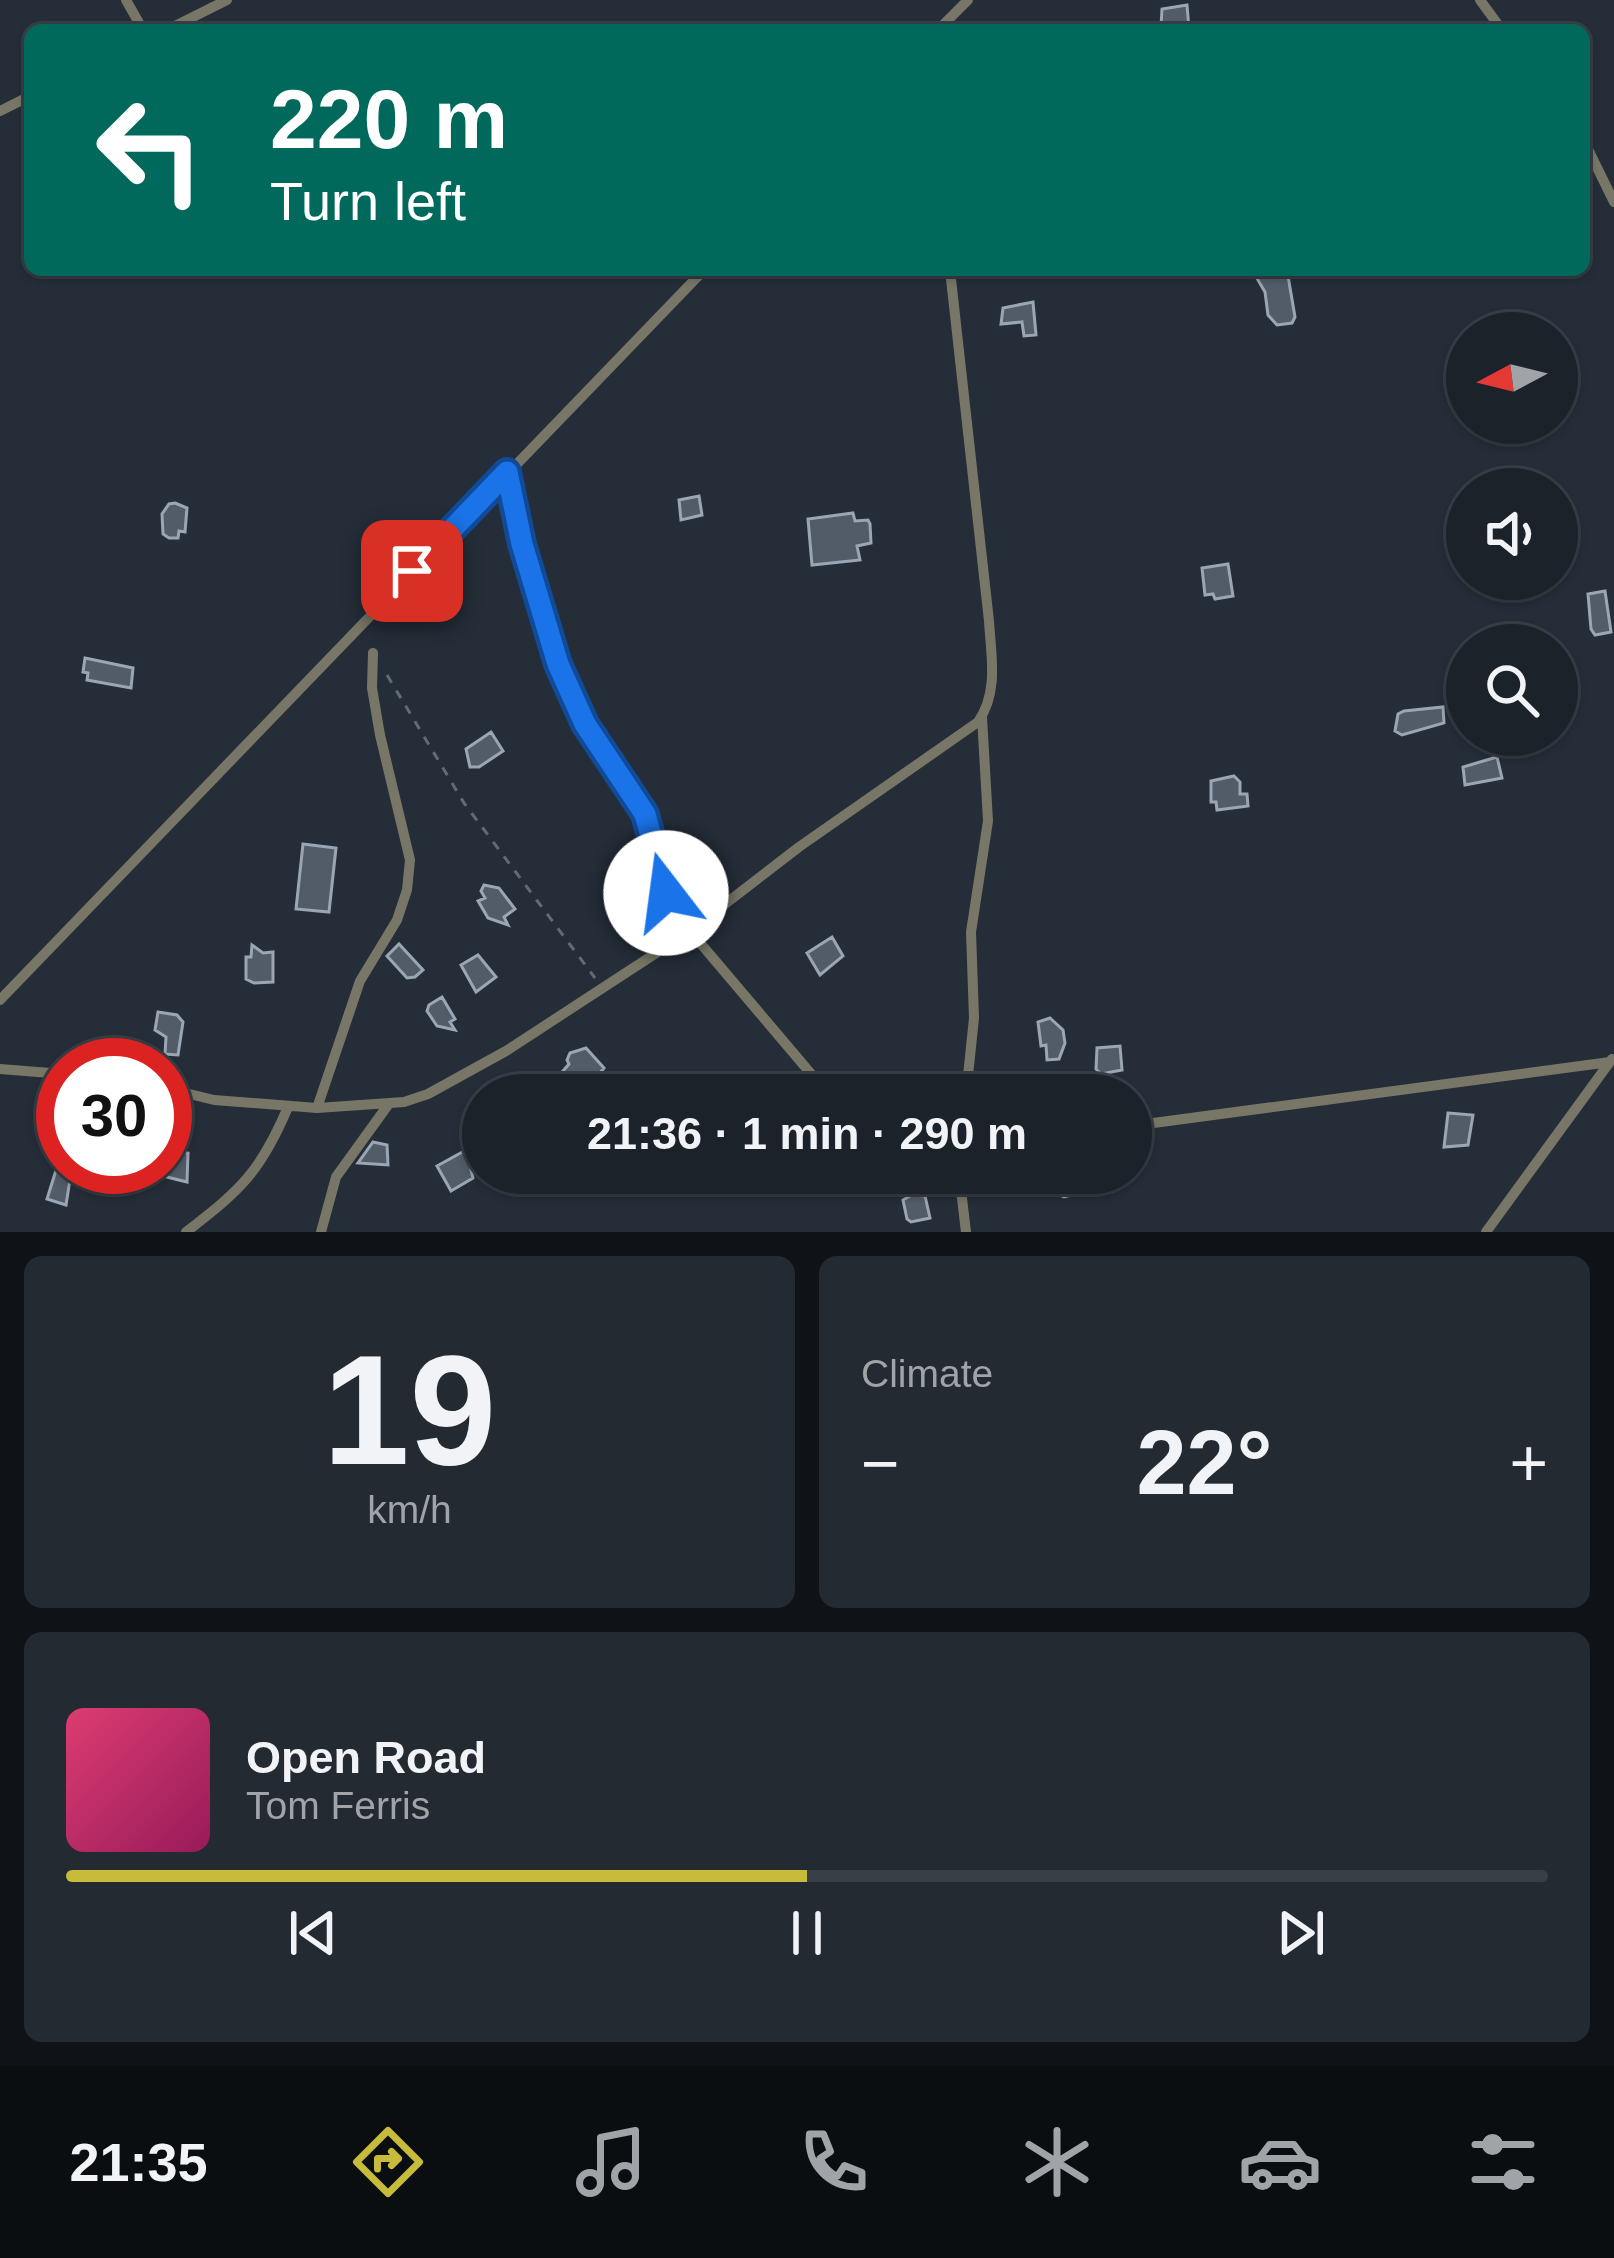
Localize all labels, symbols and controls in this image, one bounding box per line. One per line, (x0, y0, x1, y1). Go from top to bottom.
icon: left (72, 72, 228, 228)
text: 220 m (270, 72, 508, 166)
text: Turn left (270, 171, 466, 231)
north arrow (1446, 312, 1578, 444)
map controls (1446, 312, 1578, 756)
button: sound (1446, 468, 1578, 600)
pin (361, 520, 463, 622)
icon: arrive (379, 538, 445, 604)
button: search (1446, 624, 1578, 756)
position arrow (603, 830, 729, 956)
speed limit sign: 30 (36, 1038, 192, 1194)
text: 21:36 · 1 min · 290 m (587, 1108, 1027, 1159)
text: 19 (323, 1323, 496, 1497)
text: Climate (861, 1352, 993, 1395)
text: 22° (1136, 1413, 1273, 1513)
text: − (861, 1426, 900, 1500)
text: + (1509, 1426, 1548, 1500)
text: km/h (367, 1488, 452, 1531)
text: Open Road (246, 1732, 486, 1783)
text: Tom Ferris (246, 1784, 430, 1827)
icon: previous (280, 1900, 346, 1966)
icon: pause (774, 1900, 840, 1966)
icon: next (1268, 1900, 1334, 1966)
icon: directions (346, 2120, 430, 2204)
icon: music (569, 2120, 653, 2204)
icon: phone (792, 2120, 876, 2204)
icon: climate (1015, 2120, 1099, 2204)
icon: car (1238, 2120, 1322, 2204)
icon: filters (1461, 2120, 1545, 2204)
text: 21:35 (69, 2132, 208, 2192)

